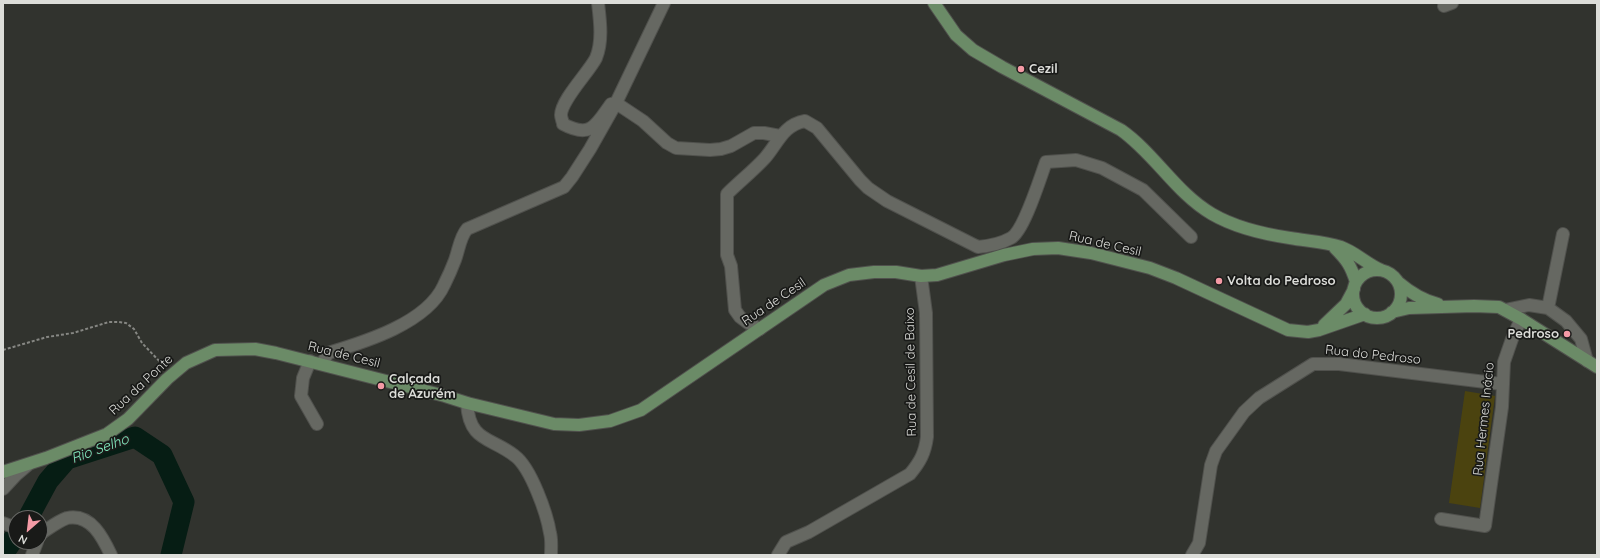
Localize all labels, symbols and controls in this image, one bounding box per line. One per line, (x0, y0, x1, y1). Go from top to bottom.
place label: Cezil (1029, 61, 1058, 77)
marker: Cezil (1016, 64, 1026, 74)
street label: Rua de Cesil (1067, 228, 1143, 260)
place label: Volta do Pedroso (1227, 273, 1336, 289)
street label: Rua de Cesil (739, 275, 809, 329)
marker: Volta do Pedroso (1214, 276, 1224, 286)
street label: Rua de Cesil de Baixo (902, 307, 920, 437)
place label: Pedroso (1508, 326, 1559, 342)
marker: Pedroso (1562, 329, 1572, 339)
street label: Rua de Cesil (306, 338, 382, 372)
street label: Rua do Pedroso (1324, 342, 1422, 368)
street label: Rua da Ponte (106, 352, 176, 418)
street label: Rua Hermes Inácio (1470, 362, 1498, 476)
place label: Calçada de Azurém (389, 371, 456, 402)
marker: Calçada de Azurém (376, 381, 386, 391)
water label: Rio Selho (69, 431, 131, 467)
north arrow (8, 510, 48, 550)
text: N (16, 532, 30, 548)

